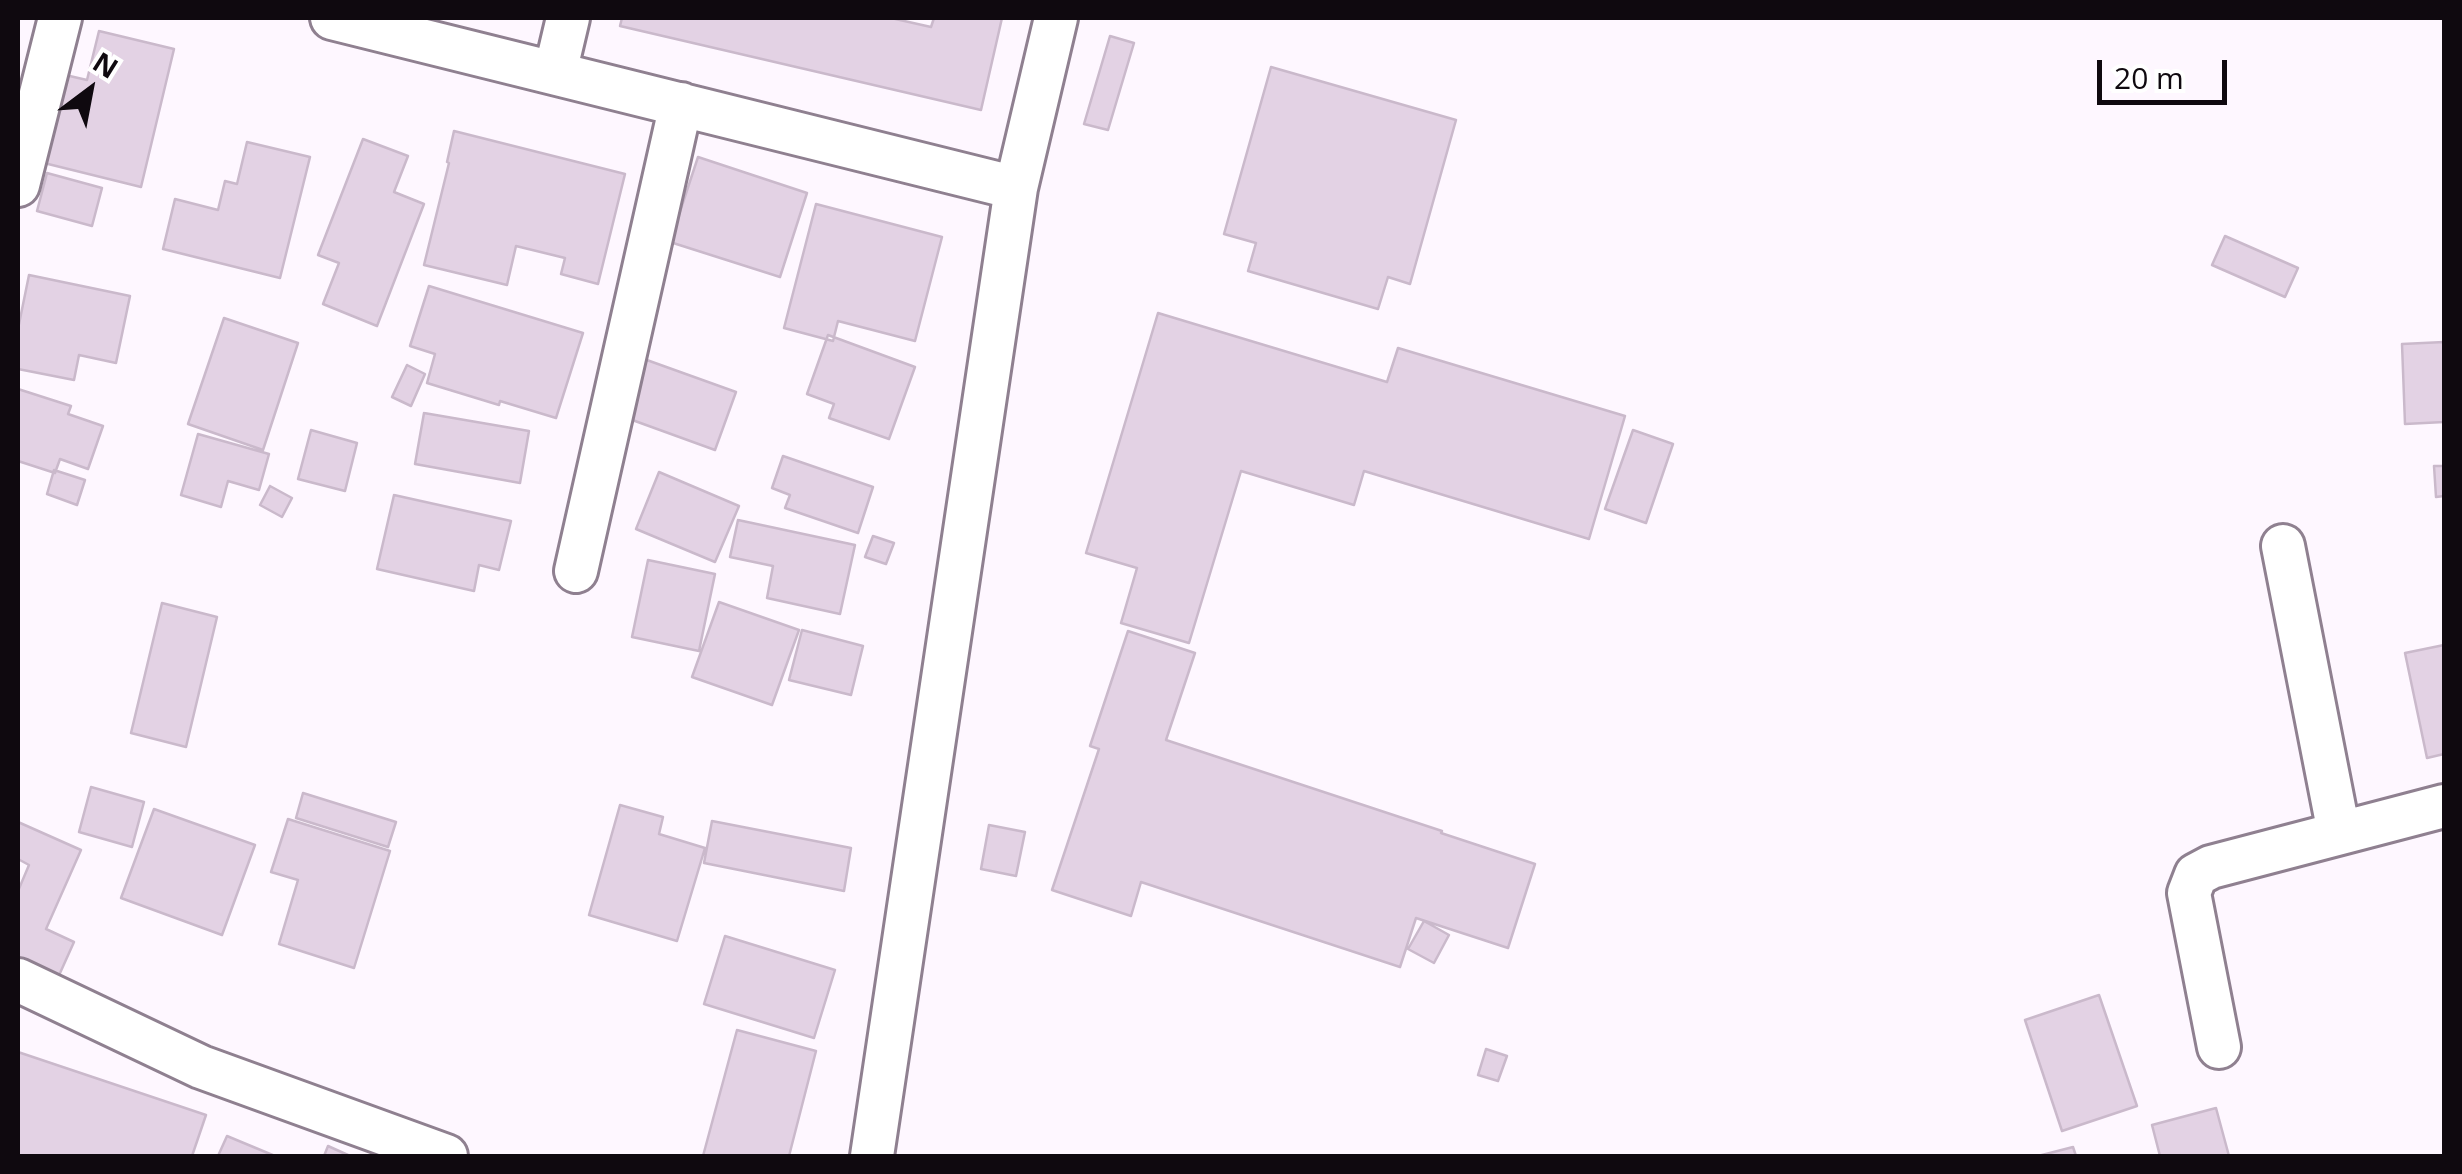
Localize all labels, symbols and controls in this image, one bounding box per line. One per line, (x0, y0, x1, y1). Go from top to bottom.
north arrow (40, 40, 140, 140)
scale bar (2102, 40, 2232, 102)
text: N (86, 42, 126, 87)
text: 20 m (2114, 57, 2184, 98)

